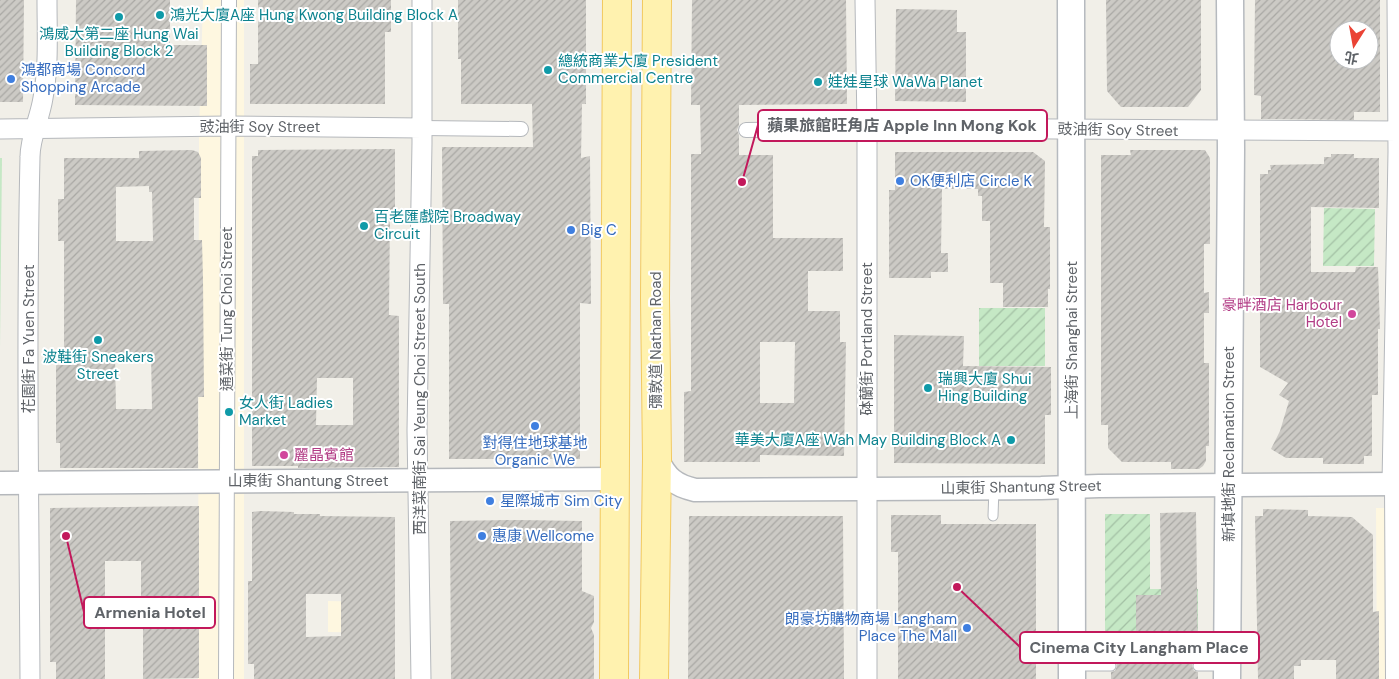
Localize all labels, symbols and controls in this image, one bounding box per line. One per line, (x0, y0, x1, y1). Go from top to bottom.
place label: 鴻光大廈A座 Hung Kwong Building Block A (170, 5, 458, 25)
marker: 鴻光大廈A座 Hung Kwong Building Block A (154, 9, 166, 21)
marker: 鴻威大第二座 Hung Wai Building Block 2 (113, 11, 125, 23)
north arrow (1329, 20, 1379, 70)
place label: 鴻威大第二座 Hung Wai Building Block 2 (39, 24, 199, 61)
text: 北 (1343, 48, 1360, 68)
place label: 總統商業大廈 President Commercial Centre (558, 51, 718, 88)
place label: 鴻都商場 Concord Shopping Arcade (21, 60, 145, 97)
marker: 總統商業大廈 President Commercial Centre (542, 64, 554, 76)
place label: 娃娃星球 WaWa Planet (828, 72, 983, 92)
marker: 鴻都商場 Concord Shopping Arcade (5, 73, 17, 85)
marker: 娃娃星球 WaWa Planet (812, 76, 824, 88)
callout: 蘋果旅館旺角店 Apple Inn Mong Kok (758, 110, 1047, 141)
text: 蘋果旅館旺角店 Apple Inn Mong Kok (767, 115, 1037, 136)
street label: 豉油街 Soy Street (200, 117, 321, 137)
street label: 豉油街 Soy Street (1057, 119, 1179, 141)
place label: OK便利店 Circle K (910, 171, 1032, 191)
marker: OK便利店 Circle K (894, 175, 906, 187)
place label: 百老匯戲院 Broadway Circuit (374, 207, 522, 244)
marker: 百老匯戲院 Broadway Circuit (358, 220, 370, 232)
place label: Big C (581, 220, 617, 240)
marker: Big C (565, 224, 577, 236)
street label: 通菜街 Tung Choi Street (217, 227, 237, 391)
street label: 上海街 Shanghai Street (1062, 261, 1082, 419)
street label: 砵蘭街 Portland Street (857, 262, 877, 416)
street label: 西洋菜南街 Sai Yeung Choi Street South (410, 263, 430, 535)
street label: 花園街 Fa Yuen Street (19, 264, 39, 414)
street label: 彌敦道 Nathan Road (646, 271, 666, 409)
place label: 豪畔酒店 Harbour Hotel (1222, 295, 1342, 332)
marker: 豪畔酒店 Harbour Hotel (1346, 308, 1358, 320)
marker: 波鞋街 Sneakers Street (92, 334, 104, 346)
street label: 新填地街 Reclamation Street (1219, 346, 1239, 542)
place label: 波鞋街 Sneakers Street (42, 347, 154, 384)
place label: 瑞興大廈 Shui Hing Building (938, 369, 1032, 406)
marker: 瑞興大廈 Shui Hing Building (922, 382, 934, 394)
place label: 女人街 Ladies Market (239, 393, 333, 430)
marker: 女人街 Ladies Market (223, 406, 235, 418)
marker: 對得住地球基地 Organic We (529, 420, 541, 432)
place label: 華美大廈A座 Wah May Building Block A (735, 430, 1001, 450)
place label: 對得住地球基地 Organic We (482, 433, 588, 470)
marker: 華美大廈A座 Wah May Building Block A (1005, 434, 1017, 446)
place label: 麗晶賓館 (294, 445, 354, 465)
marker: 麗晶賓館 (278, 449, 290, 461)
street label: 山東街 Shantung Street (227, 471, 389, 491)
street label: 山東街 Shantung Street (940, 476, 1102, 498)
place label: 星際城市 Sim City (500, 491, 623, 511)
marker: 星際城市 Sim City (484, 495, 496, 507)
place label: 惠康 Wellcome (492, 526, 594, 546)
marker: 惠康 Wellcome (476, 530, 488, 542)
callout: Armenia Hotel (84, 597, 215, 628)
text: Armenia Hotel (94, 602, 206, 623)
place label: 朗豪坊購物商場 Langham Place The Mall (785, 609, 957, 646)
marker: 朗豪坊購物商場 Langham Place The Mall (961, 622, 973, 634)
callout: Cinema City Langham Place (1020, 632, 1259, 663)
text: Cinema City Langham Place (1029, 637, 1249, 658)

